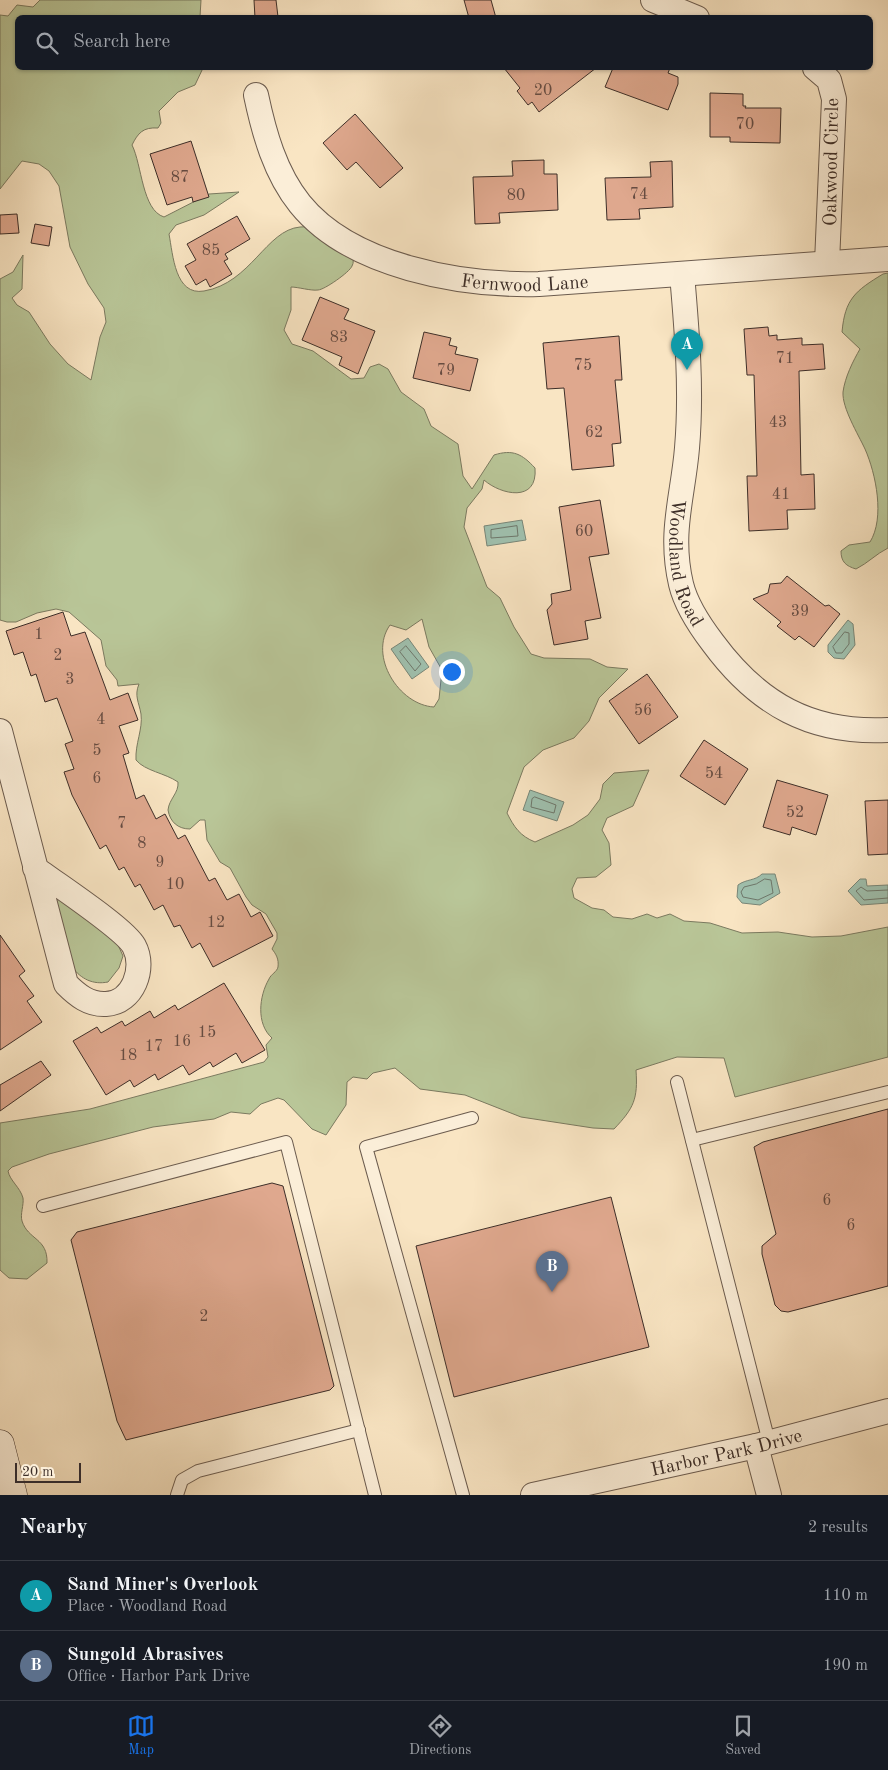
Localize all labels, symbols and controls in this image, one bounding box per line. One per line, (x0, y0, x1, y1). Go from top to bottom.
search box (15, 15, 873, 70)
icon: search (33, 29, 61, 57)
text: Search here (73, 33, 170, 52)
house number: 20 (534, 83, 552, 99)
street label: Oakwood Circle (822, 98, 843, 226)
house number: 70 (736, 117, 754, 133)
house number: 87 (171, 170, 189, 186)
house number: 74 (630, 187, 648, 203)
house number: 80 (507, 188, 525, 204)
house number: 85 (202, 243, 220, 259)
street label: Fernwood Lane (460, 272, 589, 296)
pin: A (671, 329, 703, 370)
house number: 83 (330, 330, 348, 346)
house number: 71 (776, 351, 794, 367)
house number: 75 (574, 358, 592, 374)
house number: 79 (437, 363, 455, 379)
house number: 43 (769, 415, 787, 431)
house number: 62 (585, 425, 603, 441)
house number: 41 (772, 487, 790, 503)
street label: Woodland Road (664, 498, 706, 631)
house number: 60 (575, 524, 593, 540)
house number: 39 (791, 604, 809, 620)
house number: 1 (34, 627, 44, 643)
house number: 2 (53, 648, 63, 664)
your location (439, 659, 465, 685)
house number: 3 (65, 672, 75, 688)
house number: 56 (634, 703, 652, 719)
house number: 4 (96, 712, 106, 728)
house number: 5 (92, 743, 102, 759)
house number: 54 (705, 766, 723, 782)
house number: 6 (92, 771, 102, 787)
house number: 52 (786, 805, 804, 821)
house number: 7 (117, 816, 127, 832)
house number: 8 (137, 836, 147, 852)
house number: 9 (155, 855, 165, 871)
house number: 10 (166, 877, 184, 893)
house number: 12 (207, 915, 225, 931)
house number: 15 (198, 1025, 216, 1041)
house number: 16 (173, 1034, 191, 1050)
house number: 17 (145, 1039, 163, 1055)
house number: 18 (119, 1048, 137, 1064)
house number: 6 (822, 1193, 832, 1209)
house number: 6 (846, 1218, 856, 1234)
pin: B (536, 1251, 568, 1292)
house number: 2 (199, 1309, 209, 1325)
street label: Harbor Park Drive (649, 1427, 805, 1481)
scale bar (15, 1460, 81, 1483)
text: 20 m (22, 1465, 53, 1479)
text: Nearby (20, 1517, 88, 1538)
text: 2 results (808, 1520, 868, 1536)
text: Sand Miner's Overlook (67, 1576, 258, 1595)
text: A (30, 1588, 42, 1604)
text: 110 m (823, 1588, 868, 1604)
text: Place · Woodland Road (67, 1599, 227, 1615)
text: Sungold Abrasives (67, 1646, 224, 1665)
text: B (30, 1658, 42, 1674)
text: 190 m (823, 1658, 868, 1674)
text: Office · Harbor Park Drive (67, 1669, 250, 1685)
tab: Map (127, 1712, 155, 1759)
tab: Directions (409, 1712, 471, 1759)
tab: Saved (725, 1712, 761, 1759)

